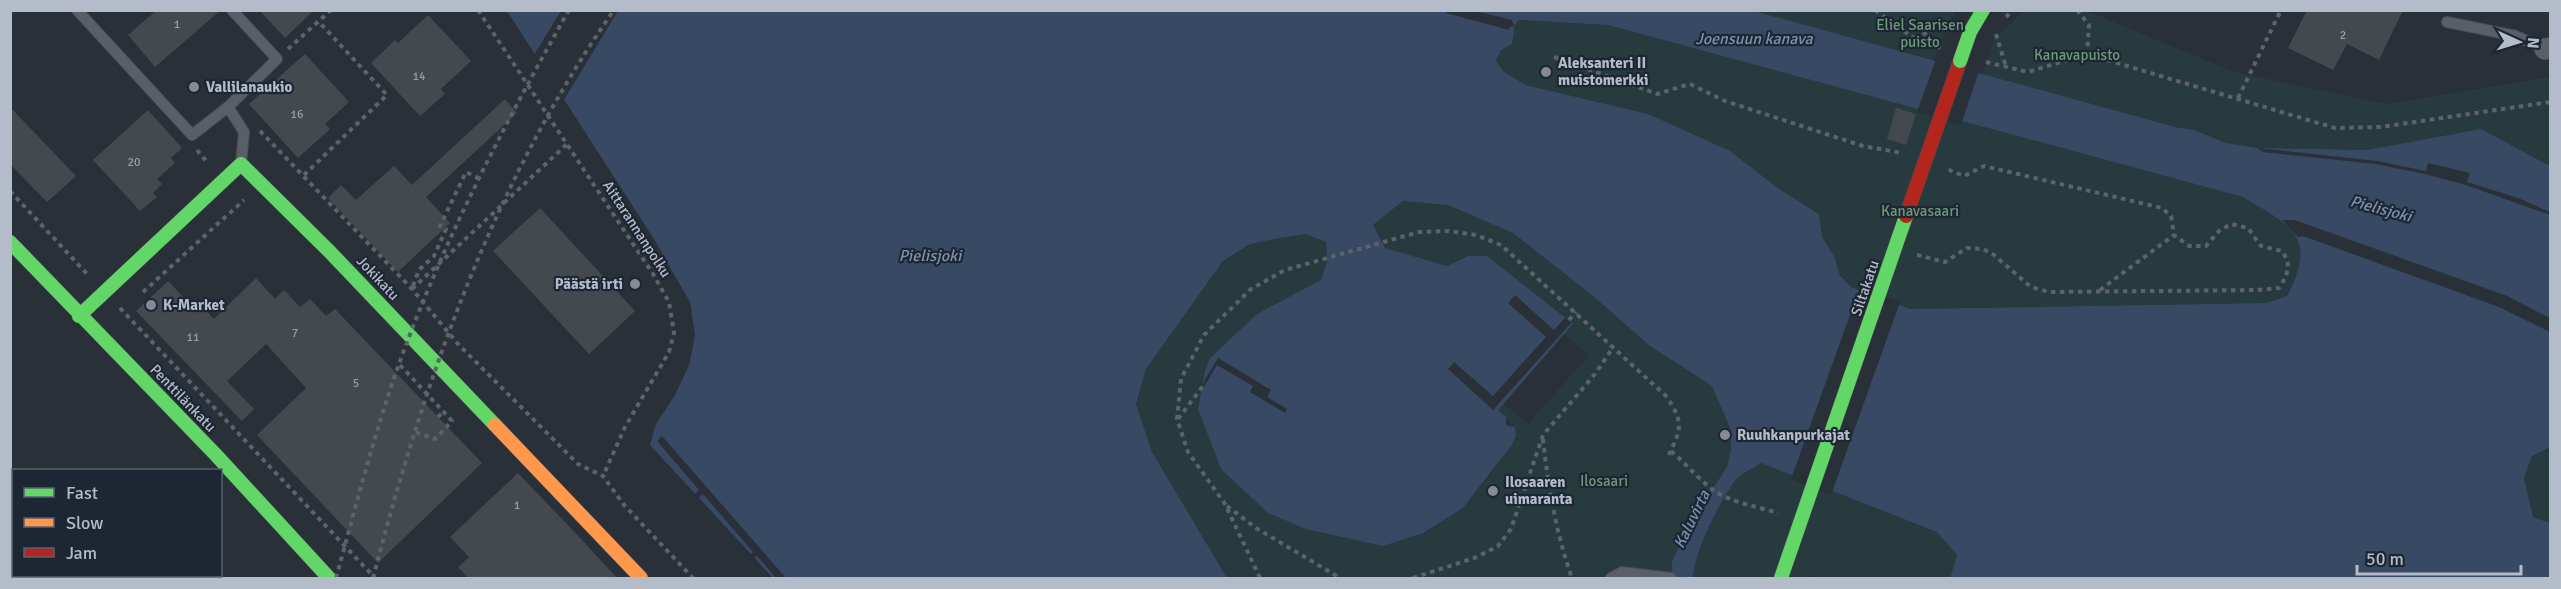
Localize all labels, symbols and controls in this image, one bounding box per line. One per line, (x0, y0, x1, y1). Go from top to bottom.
north arrow (2489, 12, 2549, 72)
park label: Eliel Saarisen puisto (1876, 16, 1964, 51)
house number: 1 (174, 17, 180, 32)
house number: 2 (2340, 28, 2346, 43)
water label: Joensuun kanava (1695, 29, 1813, 49)
text: N (2523, 37, 2543, 49)
park label: Kanavapuisto (2034, 46, 2120, 64)
place label: Aleksanteri II muistomerkki (1558, 54, 1648, 89)
marker: Aleksanteri II muistomerkki (1539, 65, 1553, 79)
house number: 14 (413, 69, 426, 84)
place label: Vallilanaukio (206, 78, 293, 96)
marker: Vallilanaukio (187, 80, 201, 94)
house number: 16 (291, 107, 303, 122)
house number: 20 (128, 155, 140, 170)
street label: Aittarannanpolku (599, 177, 675, 281)
water label: Pielisjoki (2348, 191, 2415, 227)
park label: Kanavasaari (1881, 202, 1959, 220)
water label: Pielisjoki (899, 246, 963, 266)
street label: Jokikatu (353, 252, 403, 304)
street label: Siltakatu (1847, 258, 1883, 318)
place label: Päästä irti (555, 275, 623, 293)
marker: Päästä irti (628, 277, 642, 291)
place label: K-Market (163, 296, 225, 314)
marker: K-Market (144, 298, 158, 312)
house number: 7 (292, 326, 298, 341)
house number: 11 (187, 330, 199, 345)
street label: Penttilänkatu (146, 360, 220, 436)
house number: 5 (353, 376, 359, 391)
place label: Ruuhkanpurkajat (1737, 426, 1850, 444)
marker: Ruuhkanpurkajat (1718, 428, 1732, 442)
legend (12, 469, 222, 577)
park label: Ilosaari (1580, 472, 1628, 490)
place label: Ilosaaren uimaranta (1505, 473, 1573, 508)
text: Fast (66, 482, 98, 504)
marker: Ilosaaren uimaranta (1486, 484, 1500, 498)
water label: Kaluvirta (1669, 486, 1715, 552)
house number: 1 (514, 498, 520, 513)
text: Slow (66, 512, 103, 534)
scale bar (2357, 538, 2520, 576)
text: Jam (66, 542, 97, 564)
text: 50 m (2366, 548, 2404, 570)

